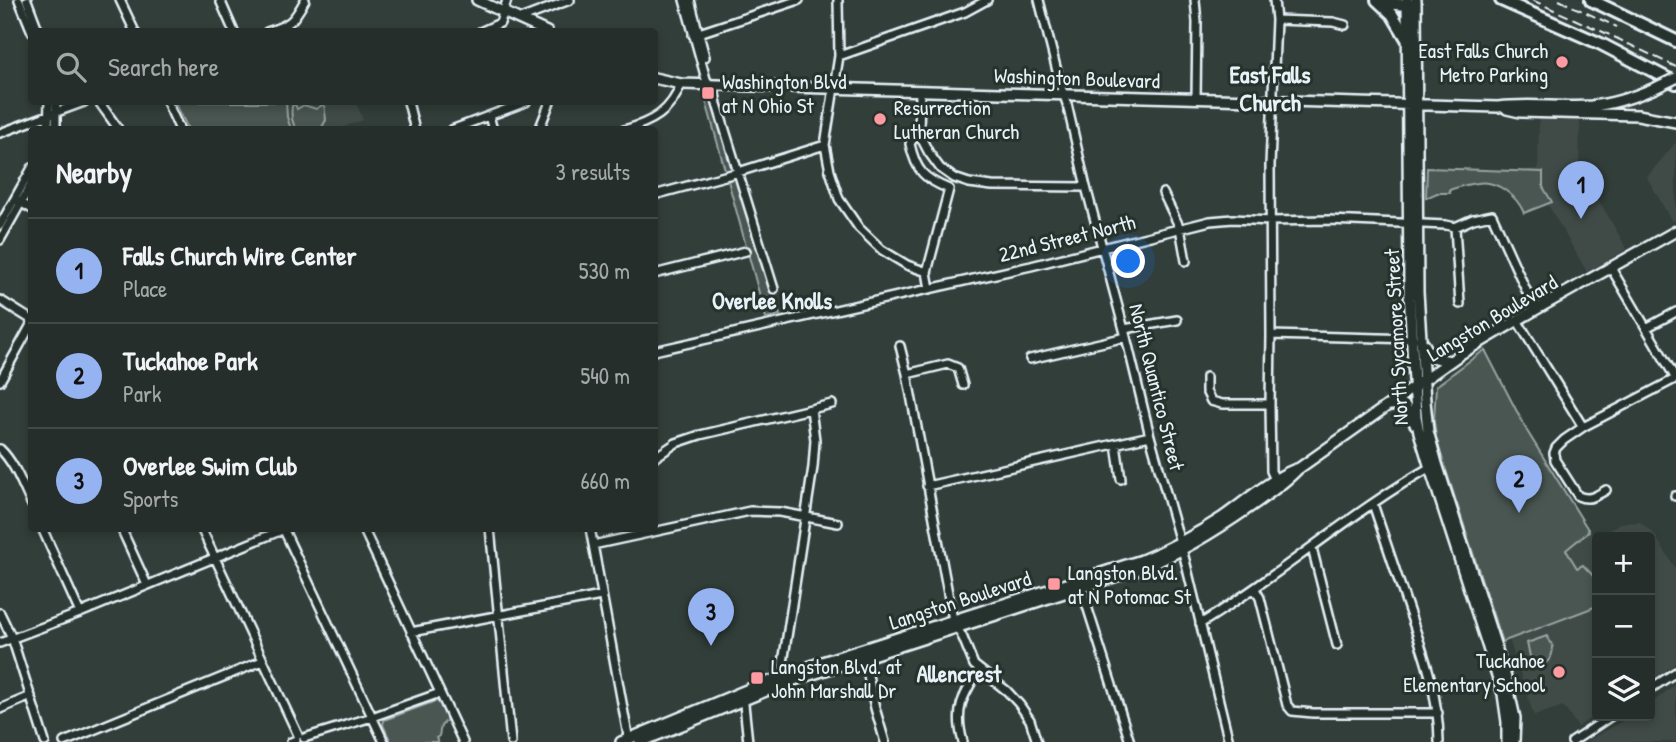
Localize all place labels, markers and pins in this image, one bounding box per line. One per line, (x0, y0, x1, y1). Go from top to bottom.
place label: East Falls Church Metro Parking (1418, 36, 1548, 89)
marker: East Falls Church Metro Parking (1554, 54, 1570, 70)
place label: Washington Blvd at N Ohio St (722, 67, 846, 120)
marker: Washington Blvd at N Ohio St (700, 85, 716, 101)
place label: Resurrection Lutheran Church (894, 93, 1019, 146)
marker: Resurrection Lutheran Church (872, 111, 888, 127)
pin: 1 (1558, 161, 1604, 219)
pin: 2 (1496, 455, 1542, 513)
place label: Langston Blvd. at N Potomac St (1068, 558, 1192, 611)
marker: Langston Blvd. at N Potomac St (1046, 576, 1062, 592)
pin: 3 (688, 588, 734, 646)
place label: Tuckahoe Elementary School (1403, 646, 1545, 699)
place label: Langston Blvd. at John Marshall Dr (771, 652, 902, 705)
marker: Tuckahoe Elementary School (1551, 664, 1567, 680)
marker: Langston Blvd. at John Marshall Dr (749, 670, 765, 686)

